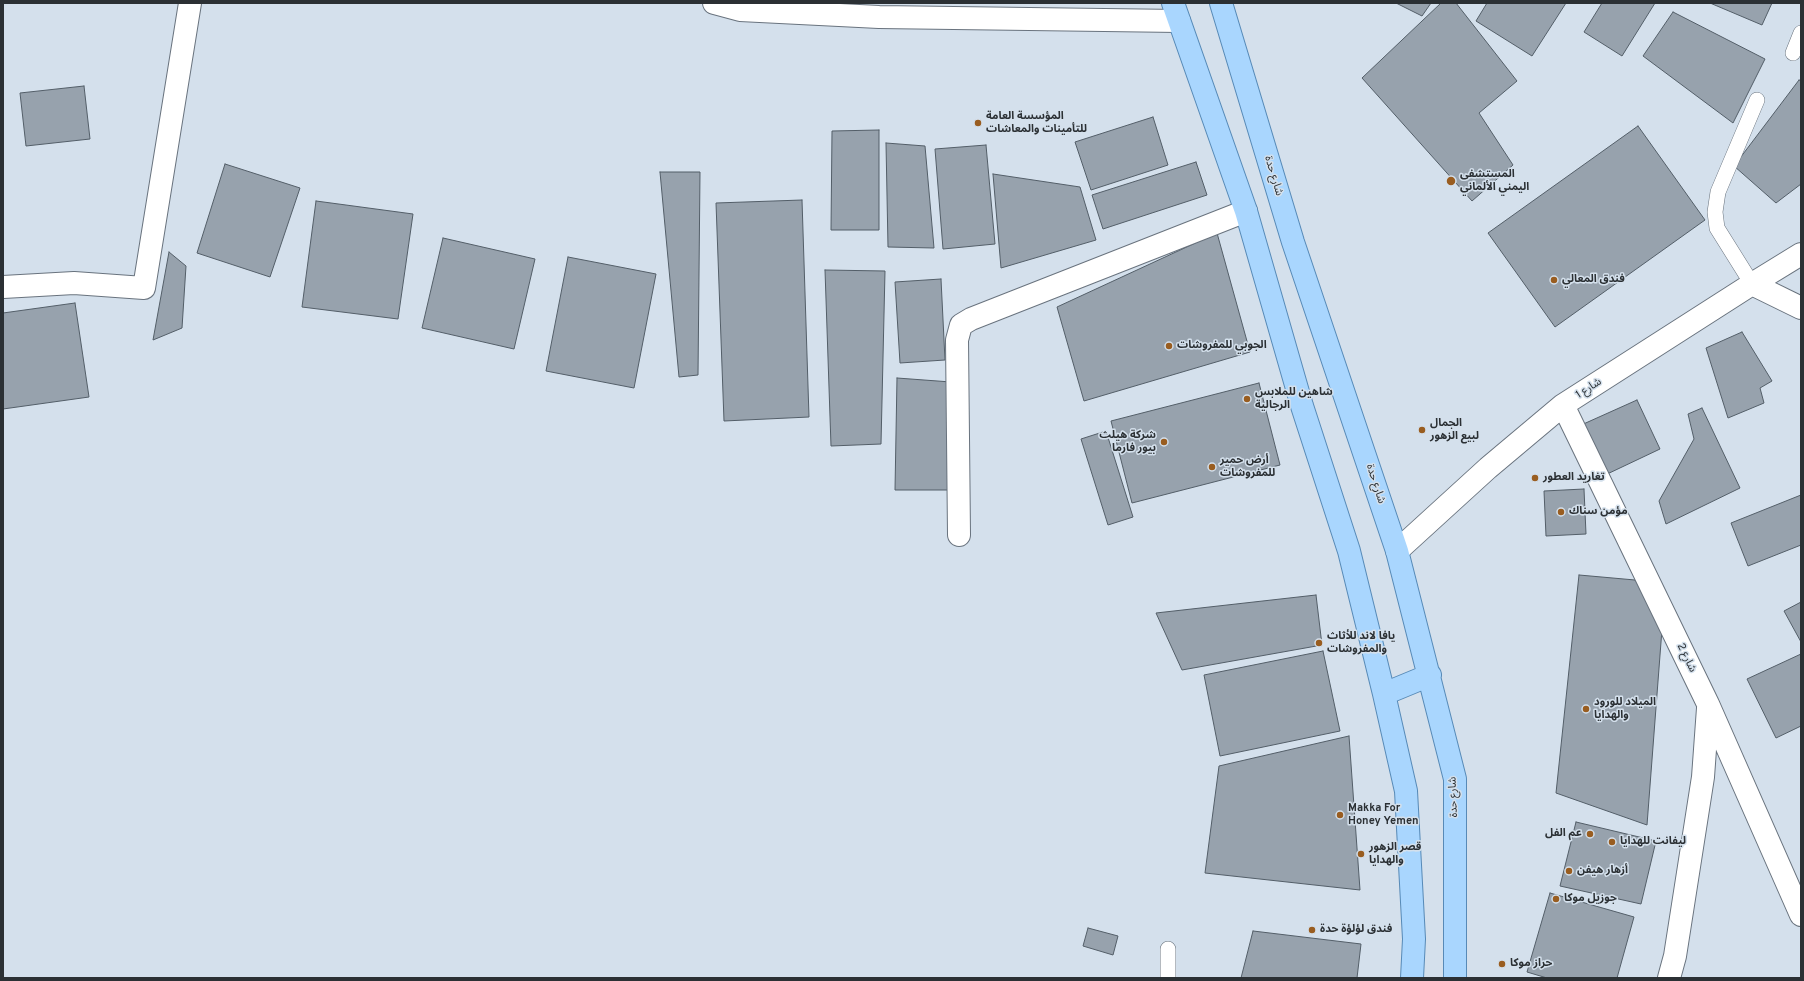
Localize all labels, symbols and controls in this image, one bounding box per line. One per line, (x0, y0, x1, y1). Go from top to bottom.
place label: المؤسسة العامة للتأمينات والمعاشات (986, 110, 1087, 136)
marker: المؤسسة العامة للتأمينات والمعاشات (973, 118, 983, 128)
street label: شارع حدة (1261, 155, 1285, 197)
place label: المستشفى اليمني الألماني (1460, 168, 1529, 194)
marker: المستشفى اليمني الألماني (1445, 175, 1457, 187)
place label: فندق المعالي (1562, 273, 1625, 287)
marker: فندق المعالي (1549, 275, 1559, 285)
place label: الجوبي للمفروشات (1177, 339, 1267, 353)
marker: الجوبي للمفروشات (1164, 341, 1174, 351)
street label: شارع 1 (1574, 376, 1604, 402)
place label: شاهين للملابس الرجالية (1255, 386, 1333, 412)
marker: شاهين للملابس الرجالية (1242, 394, 1252, 404)
place label: الجمال لبيع الزهور (1430, 417, 1479, 443)
marker: الجمال لبيع الزهور (1417, 425, 1427, 435)
place label: شركة هيلث بيور فارما (1099, 429, 1156, 455)
marker: شركة هيلث بيور فارما (1159, 437, 1169, 447)
place label: أرض حمير للمفروشات (1220, 454, 1275, 480)
marker: أرض حمير للمفروشات (1207, 462, 1217, 472)
street label: شارع حدة (1362, 463, 1388, 505)
place label: تغاريد العطور (1543, 471, 1605, 485)
marker: تغاريد العطور (1530, 473, 1540, 483)
place label: مؤمن سناك (1569, 505, 1628, 519)
marker: مؤمن سناك (1556, 507, 1566, 517)
place label: يافا لاند للأثاث والمفروشات (1327, 630, 1395, 656)
marker: يافا لاند للأثاث والمفروشات (1314, 638, 1324, 648)
street label: شارع 2 (1673, 641, 1699, 675)
place label: الميلاد للورود والهدايا (1594, 696, 1656, 722)
marker: الميلاد للورود والهدايا (1581, 704, 1591, 714)
street label: شارع حدة (1447, 776, 1461, 818)
place label: Makka For Honey Yemen (1348, 802, 1419, 828)
marker: Makka For Honey Yemen (1335, 810, 1345, 820)
place label: عم الفل (1545, 827, 1582, 841)
marker: عم الفل (1585, 829, 1595, 839)
place label: ليفانت للهدايا (1620, 835, 1686, 849)
marker: ليفانت للهدايا (1607, 837, 1617, 847)
place label: قصر الزهور والهدايا (1369, 841, 1421, 867)
marker: قصر الزهور والهدايا (1356, 849, 1366, 859)
place label: أزهار هيفن (1577, 864, 1628, 878)
marker: أزهار هيفن (1564, 866, 1574, 876)
place label: جوزيل موكا (1564, 892, 1617, 906)
marker: جوزيل موكا (1551, 894, 1561, 904)
place label: فندق لؤلؤة حدة (1320, 923, 1392, 937)
marker: فندق لؤلؤة حدة (1307, 925, 1317, 935)
place label: حراز موكا (1510, 957, 1553, 971)
marker: حراز موكا (1497, 959, 1507, 969)

